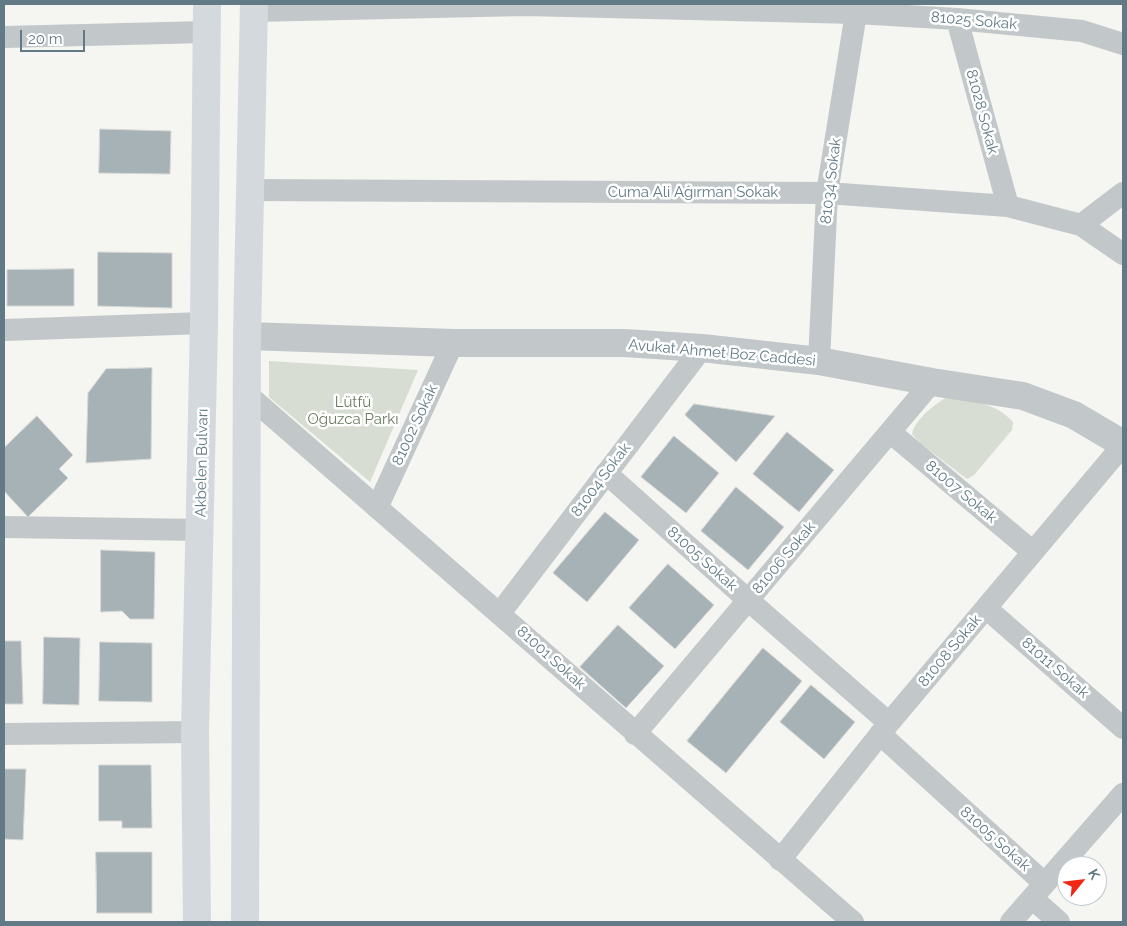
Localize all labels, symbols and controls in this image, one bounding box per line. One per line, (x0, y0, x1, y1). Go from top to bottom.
street label: 81025 Sokak (930, 8, 1018, 34)
scale bar (22, 20, 88, 52)
text: 20 m (28, 30, 63, 48)
street label: 81028 Sokak (962, 68, 1002, 156)
street label: 81034 Sokak (817, 137, 845, 225)
street label: Cuma Ali Ağırman Sokak (608, 183, 778, 201)
street label: Avukat Ahmet Boz Caddesi (628, 336, 816, 370)
street label: 81002 Sokak (388, 382, 442, 468)
park label: Lütfü Oğuzca Parkı (308, 393, 398, 428)
street label: Akbelen Bulvarı (192, 408, 212, 518)
street label: 81004 Sokak (567, 440, 635, 520)
street label: 81007 Sokak (922, 457, 1000, 527)
street label: 81006 Sokak (749, 518, 819, 598)
street label: 81005 Sokak (663, 523, 741, 595)
street label: 81008 Sokak (915, 611, 985, 691)
street label: 81001 Sokak (513, 623, 589, 693)
street label: 81011 Sokak (1018, 634, 1092, 702)
street label: 81005 Sokak (956, 803, 1034, 875)
north arrow (1057, 856, 1107, 906)
text: K (1085, 866, 1104, 882)

